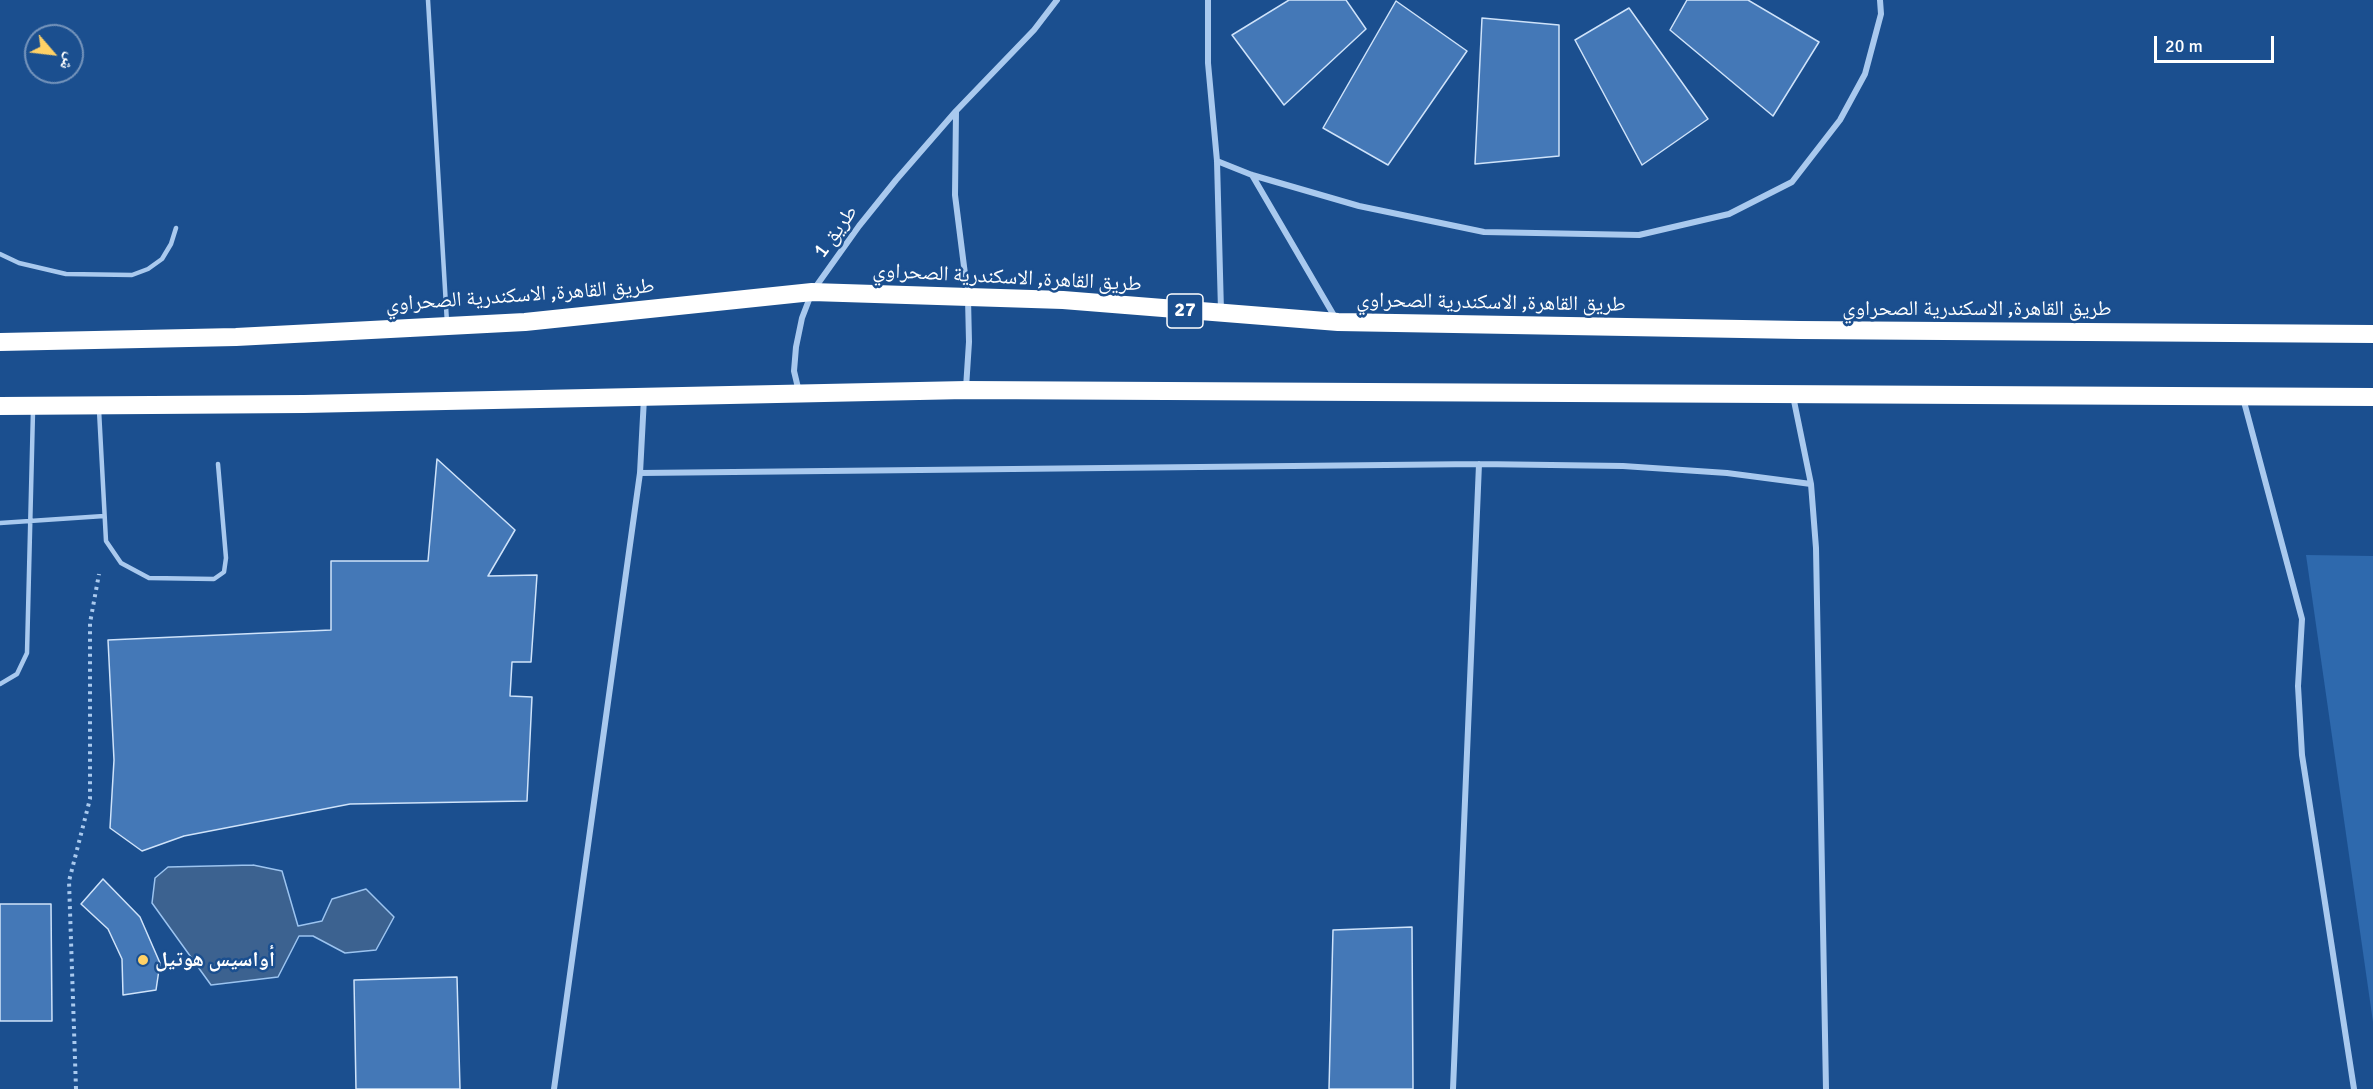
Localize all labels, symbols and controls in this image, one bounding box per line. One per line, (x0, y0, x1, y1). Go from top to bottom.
north arrow (24, 24, 84, 84)
scale bar (2157, 24, 2277, 62)
text: 20 m (2165, 35, 2203, 57)
text: ش (55, 49, 81, 74)
street label: طريق 1 (808, 201, 864, 263)
street label: طريق القاهرة, الاسكندرية الصحراوي (872, 258, 1142, 298)
street label: طريق القاهرة, الاسكندرية الصحراوي (385, 274, 655, 318)
street label: طريق القاهرة, الاسكندرية الصحراوي (1356, 288, 1626, 318)
road number: 27 (1167, 294, 1203, 328)
street label: طريق القاهرة, الاسكندرية الصحراوي (1842, 296, 2112, 322)
place label: أواسيس هوتيل (155, 947, 275, 973)
marker: أواسيس هوتيل (136, 953, 150, 967)

